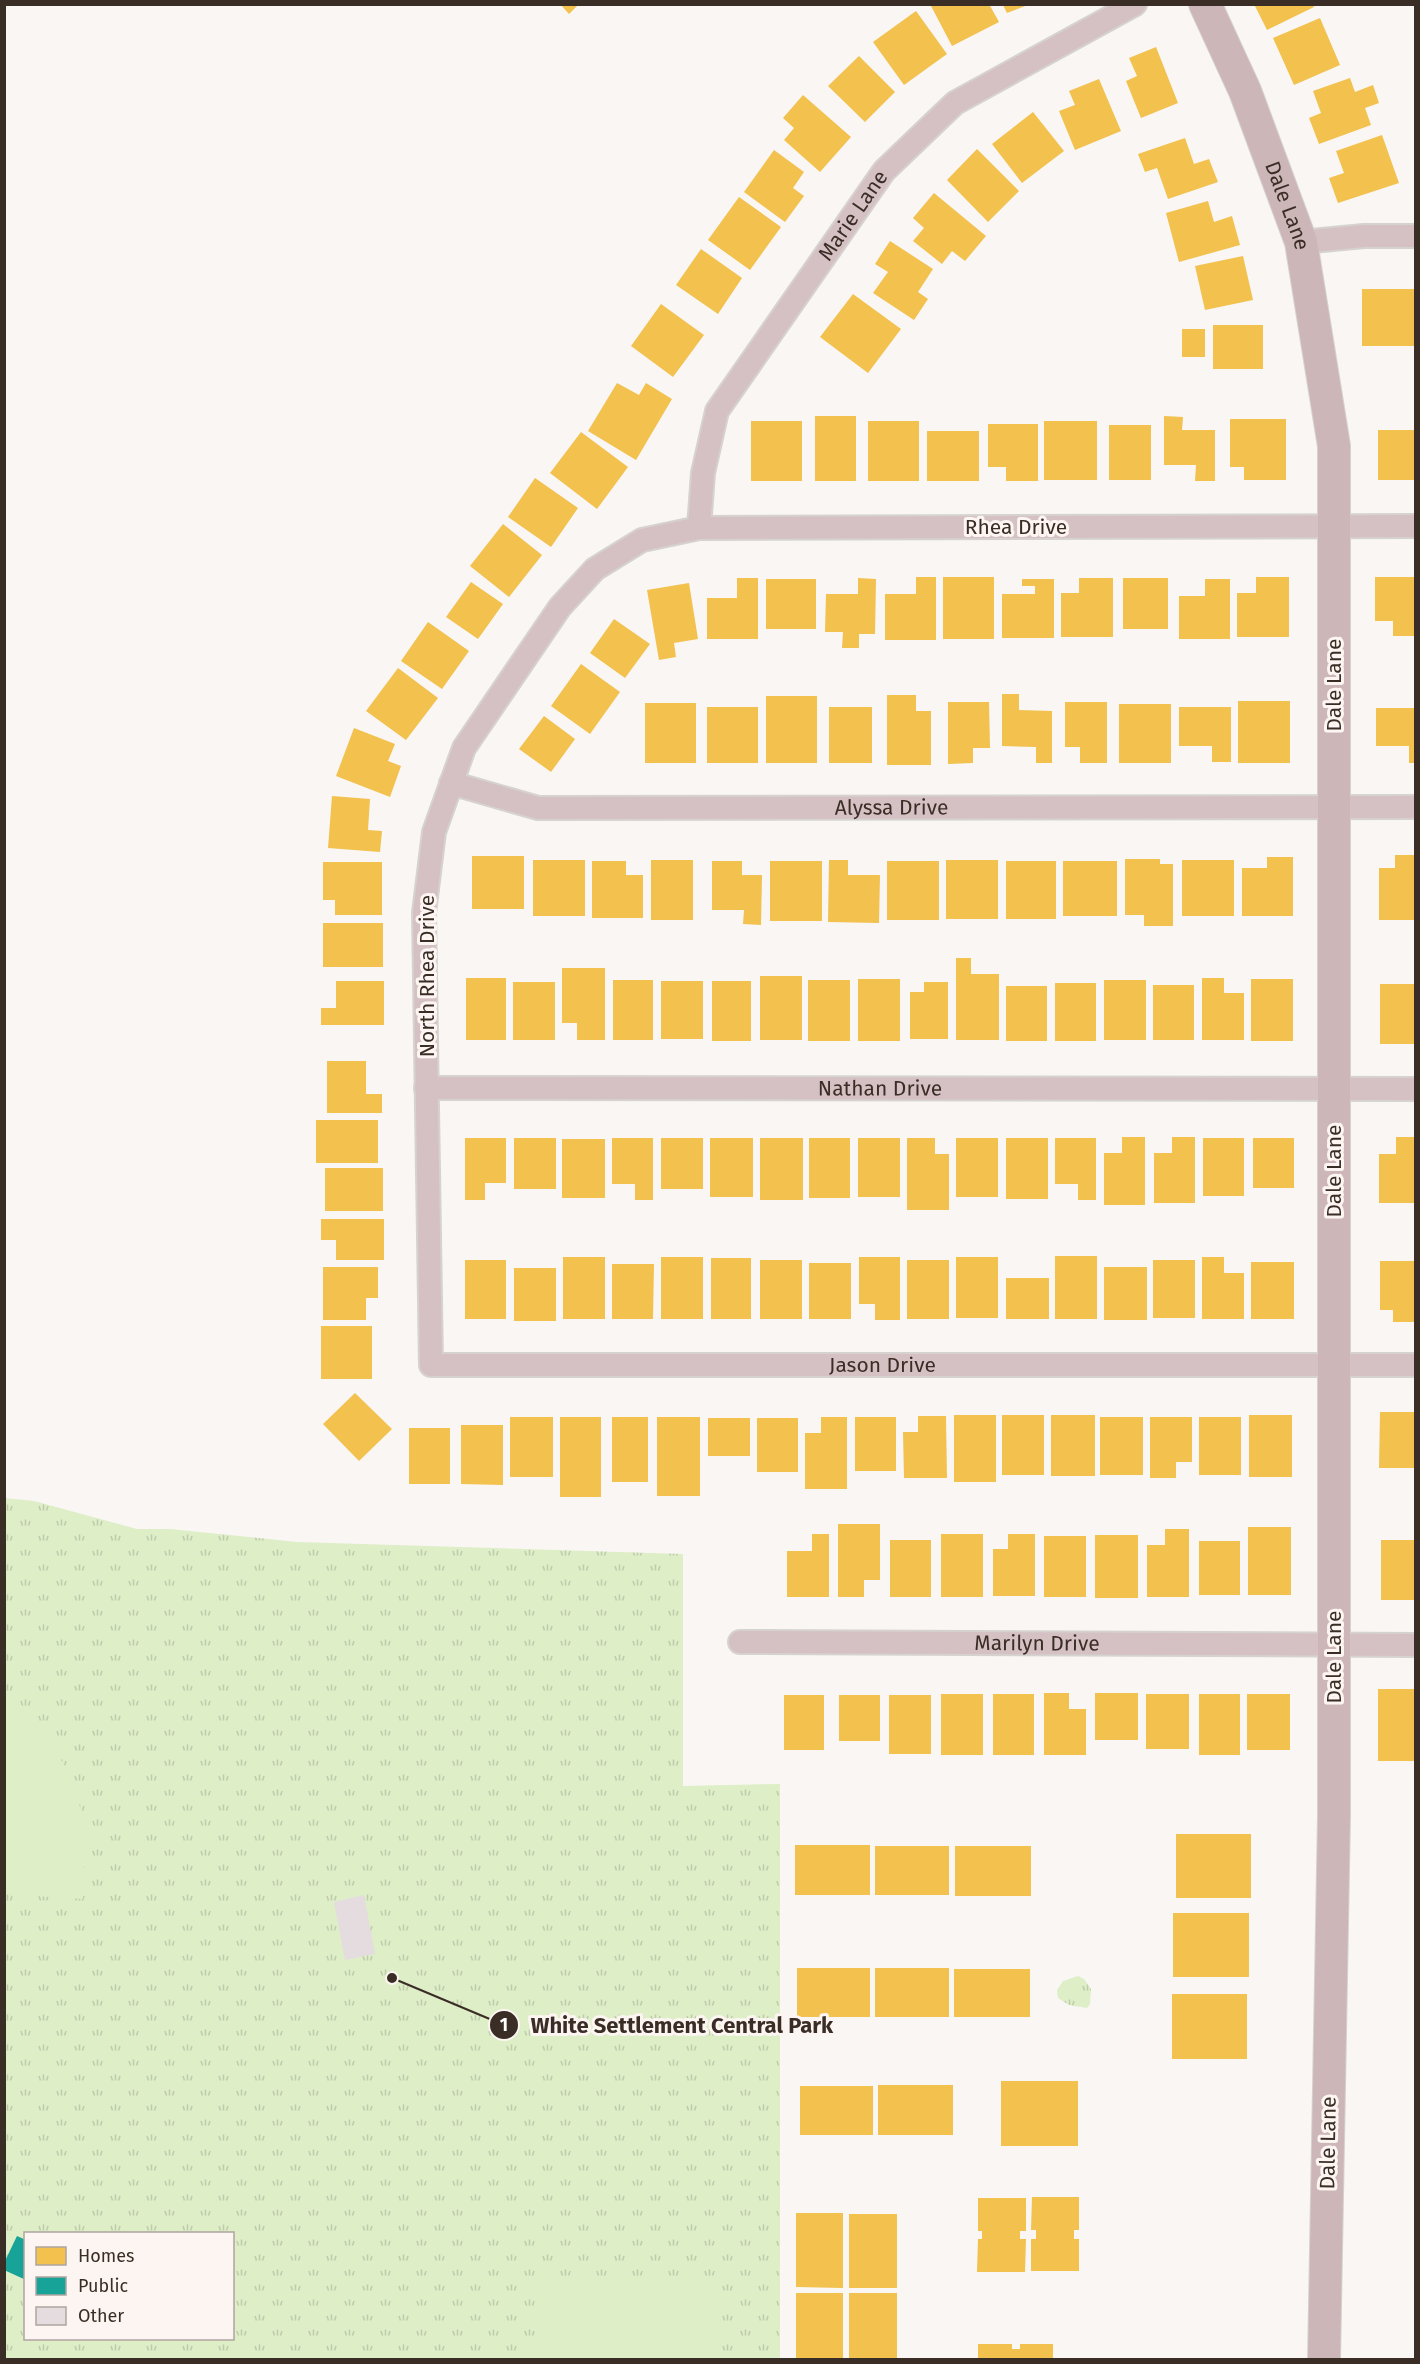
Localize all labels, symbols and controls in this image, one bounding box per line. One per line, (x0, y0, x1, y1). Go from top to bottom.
street label: Dale Lane (1259, 157, 1315, 252)
street label: Marie Lane (813, 165, 894, 266)
street label: Rhea Drive (965, 514, 1067, 540)
street label: Dale Lane (1321, 638, 1347, 732)
street label: Alyssa Drive (835, 795, 948, 821)
street label: North Rhea Drive (414, 895, 440, 1057)
street label: Nathan Drive (818, 1075, 942, 1102)
street label: Dale Lane (1321, 1124, 1347, 1218)
street label: Jason Drive (829, 1352, 936, 1378)
street label: Dale Lane (1321, 1610, 1347, 1704)
street label: Marilyn Drive (974, 1630, 1100, 1657)
callout: White Settlement Central Park (489, 2005, 846, 2045)
text: White Settlement Central Park (531, 2012, 834, 2039)
text: 1 (500, 2014, 508, 2036)
street label: Dale Lane (1314, 2096, 1342, 2190)
legend (24, 2232, 234, 2340)
text: Homes (78, 2245, 134, 2267)
text: Public (78, 2275, 128, 2297)
text: Other (78, 2305, 124, 2327)

